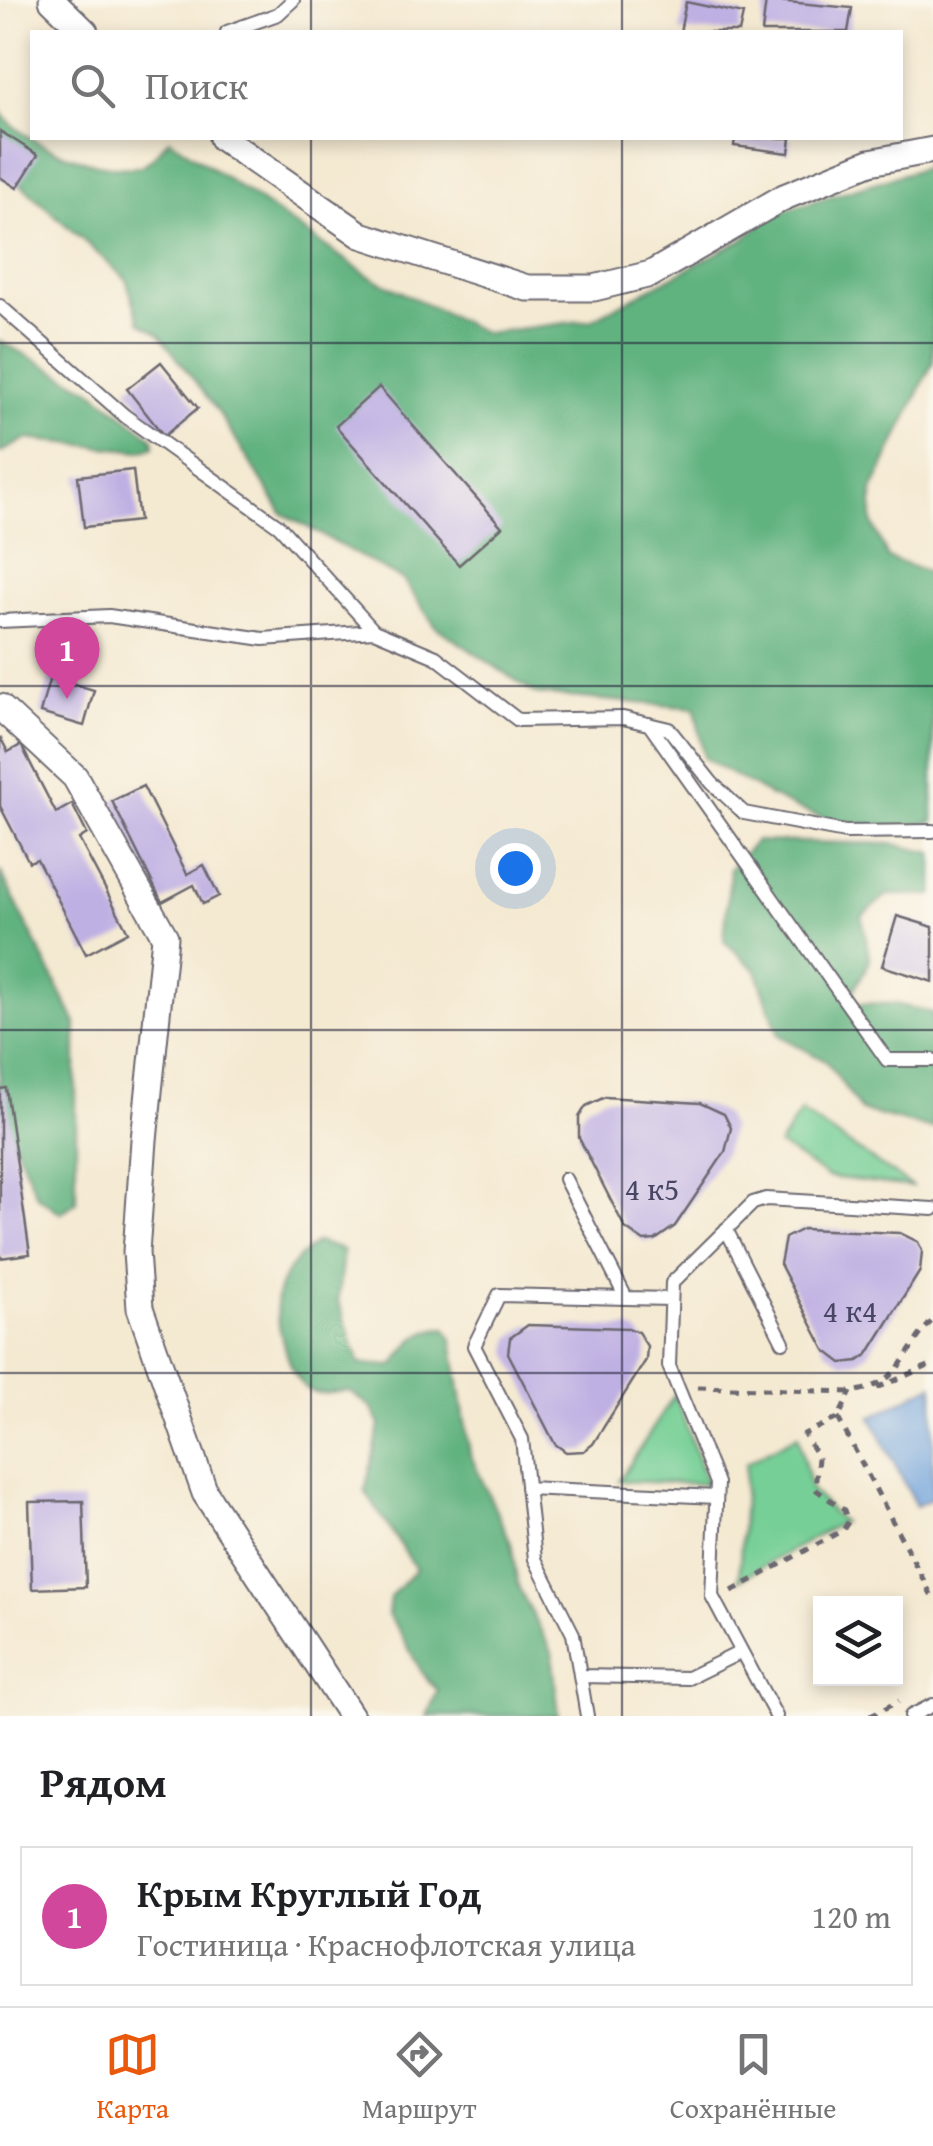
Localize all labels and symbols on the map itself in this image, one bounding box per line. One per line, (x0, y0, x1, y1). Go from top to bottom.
pin: 1 (34, 616, 100, 699)
your location (490, 843, 541, 894)
house number: 4 к5 (625, 1165, 679, 1212)
house number: 4 к4 (823, 1287, 877, 1334)

